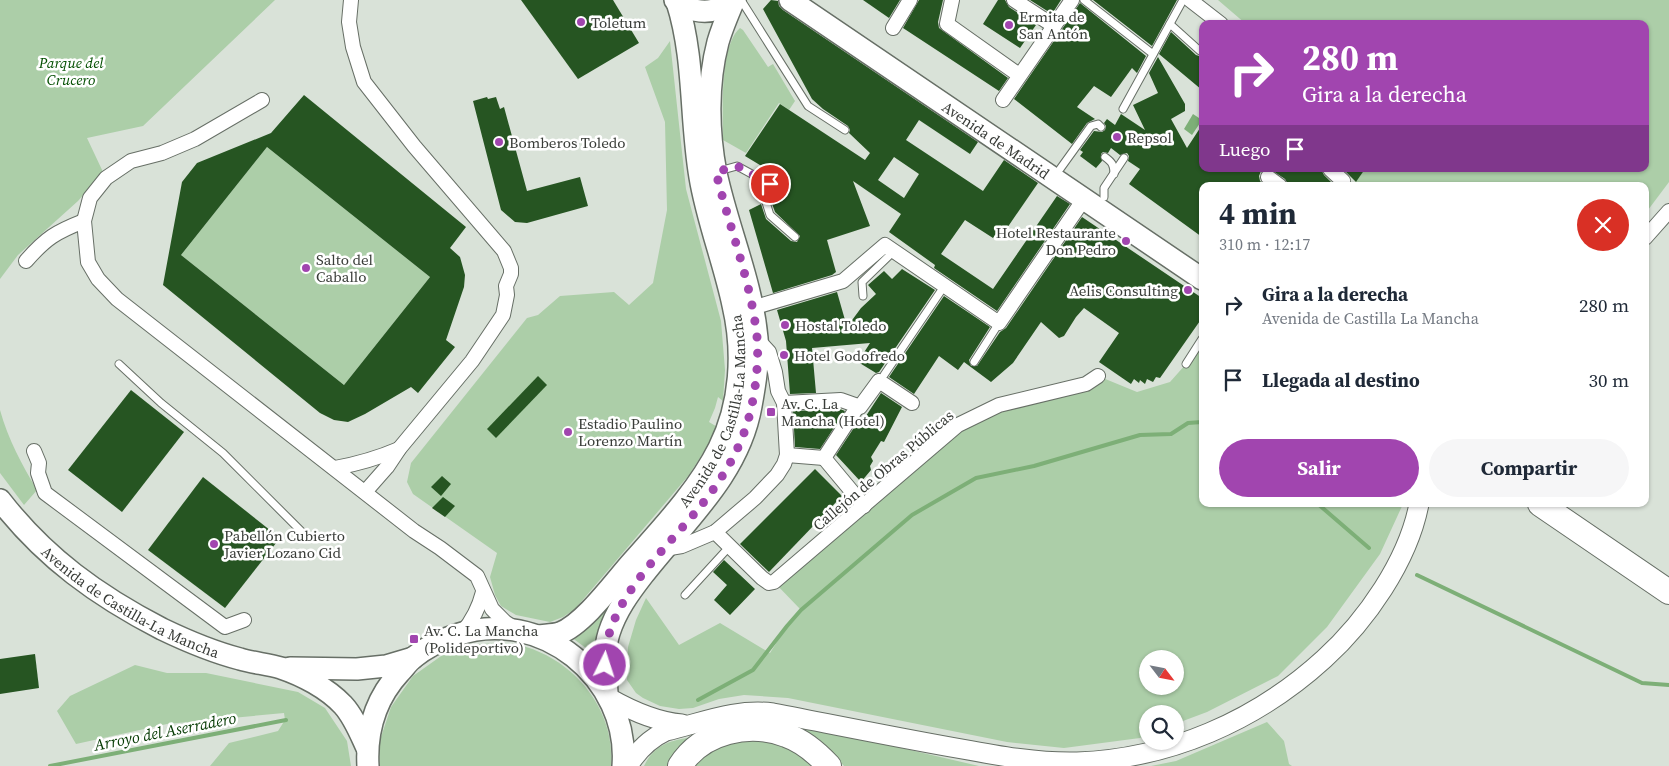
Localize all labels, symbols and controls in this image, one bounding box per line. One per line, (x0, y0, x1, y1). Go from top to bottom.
place label: Ermita de San Antón (1019, 6, 1088, 44)
place label: Toletum (591, 12, 647, 33)
marker: Toletum (575, 16, 587, 28)
marker: Ermita de San Antón (1003, 19, 1015, 31)
text: 280 m (1302, 34, 1398, 82)
icon: right (1219, 40, 1284, 105)
park label: Parque del Crucero (38, 52, 104, 90)
text: Gira a la derecha (1302, 79, 1467, 109)
street label: Avenida de Madrid (938, 96, 1054, 184)
place label: Repsol (1127, 127, 1172, 148)
marker: Repsol (1111, 131, 1123, 143)
place label: Bomberos Toledo (509, 132, 626, 153)
icon: arrive (1281, 135, 1309, 163)
marker: Bomberos Toledo (493, 136, 505, 148)
text: Luego (1219, 136, 1271, 162)
pin (749, 163, 791, 205)
icon: arrive (756, 170, 784, 198)
text: 4 min (1219, 193, 1297, 234)
button: close (1577, 199, 1629, 251)
place label: Hotel Restaurante Don Pedro (996, 222, 1116, 260)
text: 310 m · 12:17 (1219, 233, 1310, 255)
marker: Hotel Restaurante Don Pedro (1120, 235, 1132, 247)
place label: Salto del Caballo (316, 249, 373, 287)
marker: Salto del Caballo (300, 262, 312, 274)
place label: Aelis Consulting (1069, 280, 1178, 301)
text: Gira a la derecha (1262, 281, 1408, 307)
marker: Aelis Consulting (1182, 284, 1194, 296)
icon: right (1219, 291, 1247, 319)
text: 280 m (1579, 292, 1629, 318)
text: Avenida de Castilla La Mancha (1262, 307, 1479, 329)
street label: Avenida de Castilla-La Mancha (673, 313, 750, 511)
place label: Hostal Toledo (795, 315, 886, 336)
marker: Hostal Toledo (779, 319, 791, 331)
place label: Hotel Godofredo (794, 345, 905, 366)
marker: Hotel Godofredo (778, 349, 790, 361)
icon: arrive (1219, 366, 1247, 394)
text: Llegada al destino (1262, 367, 1420, 393)
text: 30 m (1588, 367, 1629, 393)
place label: Av. C. La Mancha (Hotel) (781, 393, 885, 431)
street label: Callejón de Obras Públicas (808, 405, 958, 535)
marker: Av. C. La Mancha (Hotel) (765, 406, 777, 418)
place label: Estadio Paulino Lorenzo Martín (578, 413, 683, 451)
marker: Estadio Paulino Lorenzo Martín (562, 426, 574, 438)
button: Salir (1219, 439, 1419, 497)
button: Compartir (1429, 439, 1629, 497)
place label: Pabellón Cubierto Javier Lozano Cid (223, 525, 345, 563)
marker: Pabellón Cubierto Javier Lozano Cid (208, 538, 220, 550)
street label: Avenida de Castilla-La Mancha (37, 541, 222, 663)
place label: Av. C. La Mancha (Polideportivo) (424, 620, 539, 658)
marker: Av. C. La Mancha (Polideportivo) (408, 633, 420, 645)
position arrow (578, 638, 630, 690)
north arrow (1139, 650, 1184, 695)
map controls (1139, 650, 1184, 750)
button: search (1139, 705, 1184, 750)
water label: Arroyo del Aserradero (91, 706, 238, 756)

